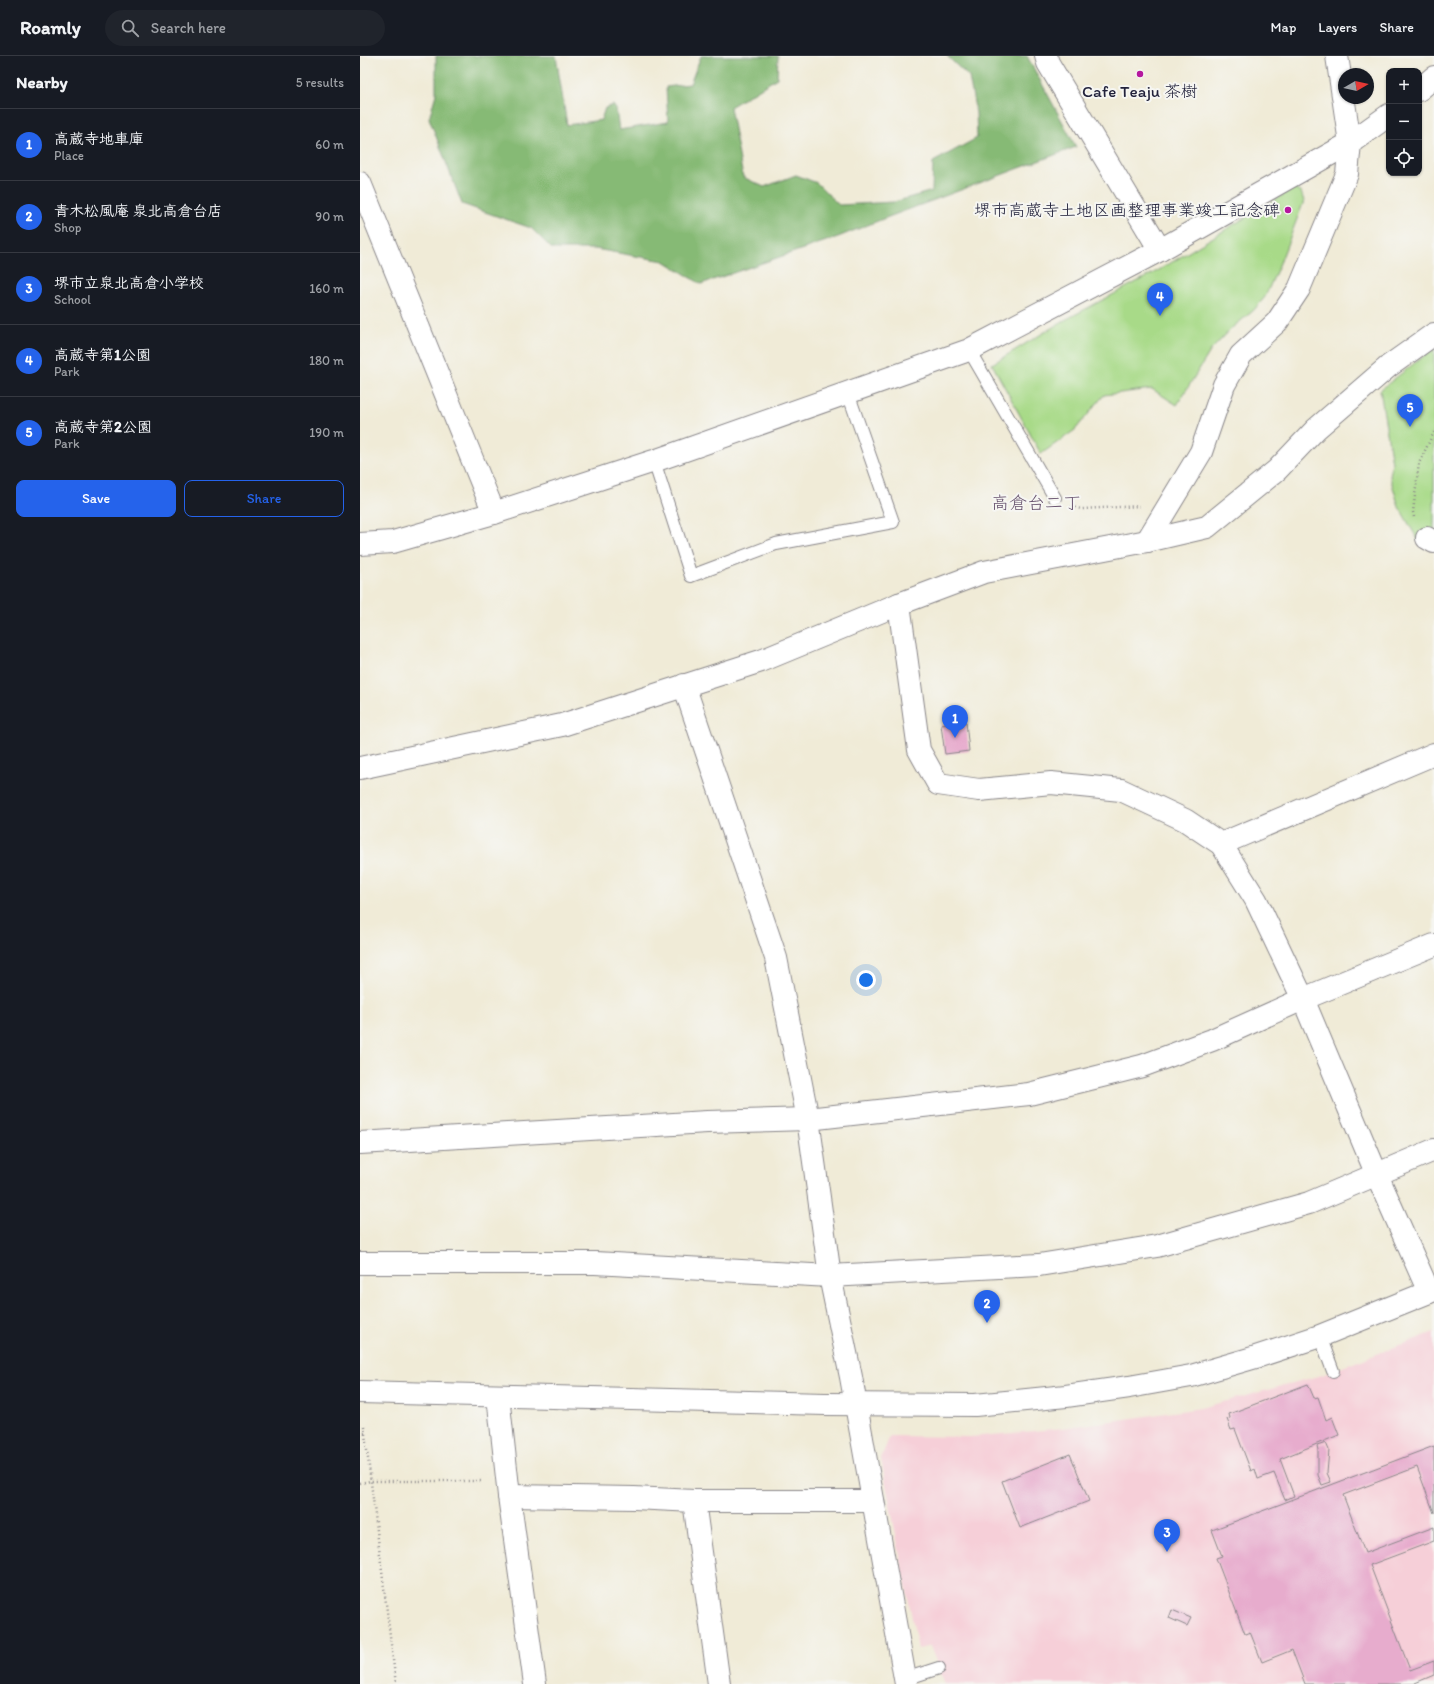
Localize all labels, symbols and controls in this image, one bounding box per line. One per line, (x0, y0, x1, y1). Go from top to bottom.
search box (105, 10, 385, 46)
text: Roamly (20, 16, 81, 39)
icon: search (119, 17, 141, 39)
text: Search here (151, 19, 226, 37)
text: Map (1271, 19, 1296, 36)
text: Layers (1318, 19, 1357, 36)
text: Share (1379, 19, 1414, 36)
north arrow (1338, 68, 1374, 104)
map controls (1386, 68, 1422, 176)
button: + (1386, 68, 1422, 104)
marker: Cafe Teaju 茶樹 (1135, 69, 1145, 79)
text: Nearby (16, 72, 68, 92)
text: 5 results (296, 75, 344, 90)
place label: Cafe Teaju 茶樹 (1082, 81, 1198, 101)
button: − (1386, 104, 1422, 140)
text: 高蔵寺地車庫 (54, 130, 144, 148)
text: 1 (26, 137, 32, 152)
text: 60 m (315, 137, 344, 152)
button: locate (1386, 140, 1422, 176)
text: Place (54, 148, 84, 163)
place label: 堺市高蔵寺土地区画整理事業竣工記念碑 (974, 200, 1280, 220)
text: 青木松風庵 泉北高倉台店 (54, 202, 222, 220)
marker: 堺市高蔵寺土地区画整理事業竣工記念碑 (1283, 205, 1293, 215)
text: 2 (26, 209, 32, 224)
text: 90 m (315, 209, 344, 224)
text: Shop (54, 220, 81, 235)
text: 堺市立泉北高倉小学校 (54, 274, 204, 292)
text: 3 (25, 281, 33, 296)
text: 160 m (309, 281, 344, 296)
pin: 4 (1147, 283, 1173, 316)
text: School (54, 292, 91, 307)
text: 高蔵寺第1公園 (54, 346, 151, 364)
text: 4 (25, 353, 33, 368)
text: 180 m (309, 353, 344, 368)
text: Park (54, 364, 80, 379)
pin: 5 (1397, 394, 1423, 427)
text: 高蔵寺第2公園 (54, 418, 152, 436)
text: 5 (26, 425, 32, 440)
text: 190 m (309, 425, 344, 440)
text: Park (54, 436, 80, 451)
button: Save (16, 480, 176, 517)
button: Share (184, 480, 344, 517)
district label: 高倉台二丁 (991, 492, 1081, 514)
pin: 1 (942, 705, 968, 738)
your location (856, 970, 876, 990)
pin: 2 (974, 1290, 1000, 1323)
pin: 3 (1154, 1519, 1180, 1552)

